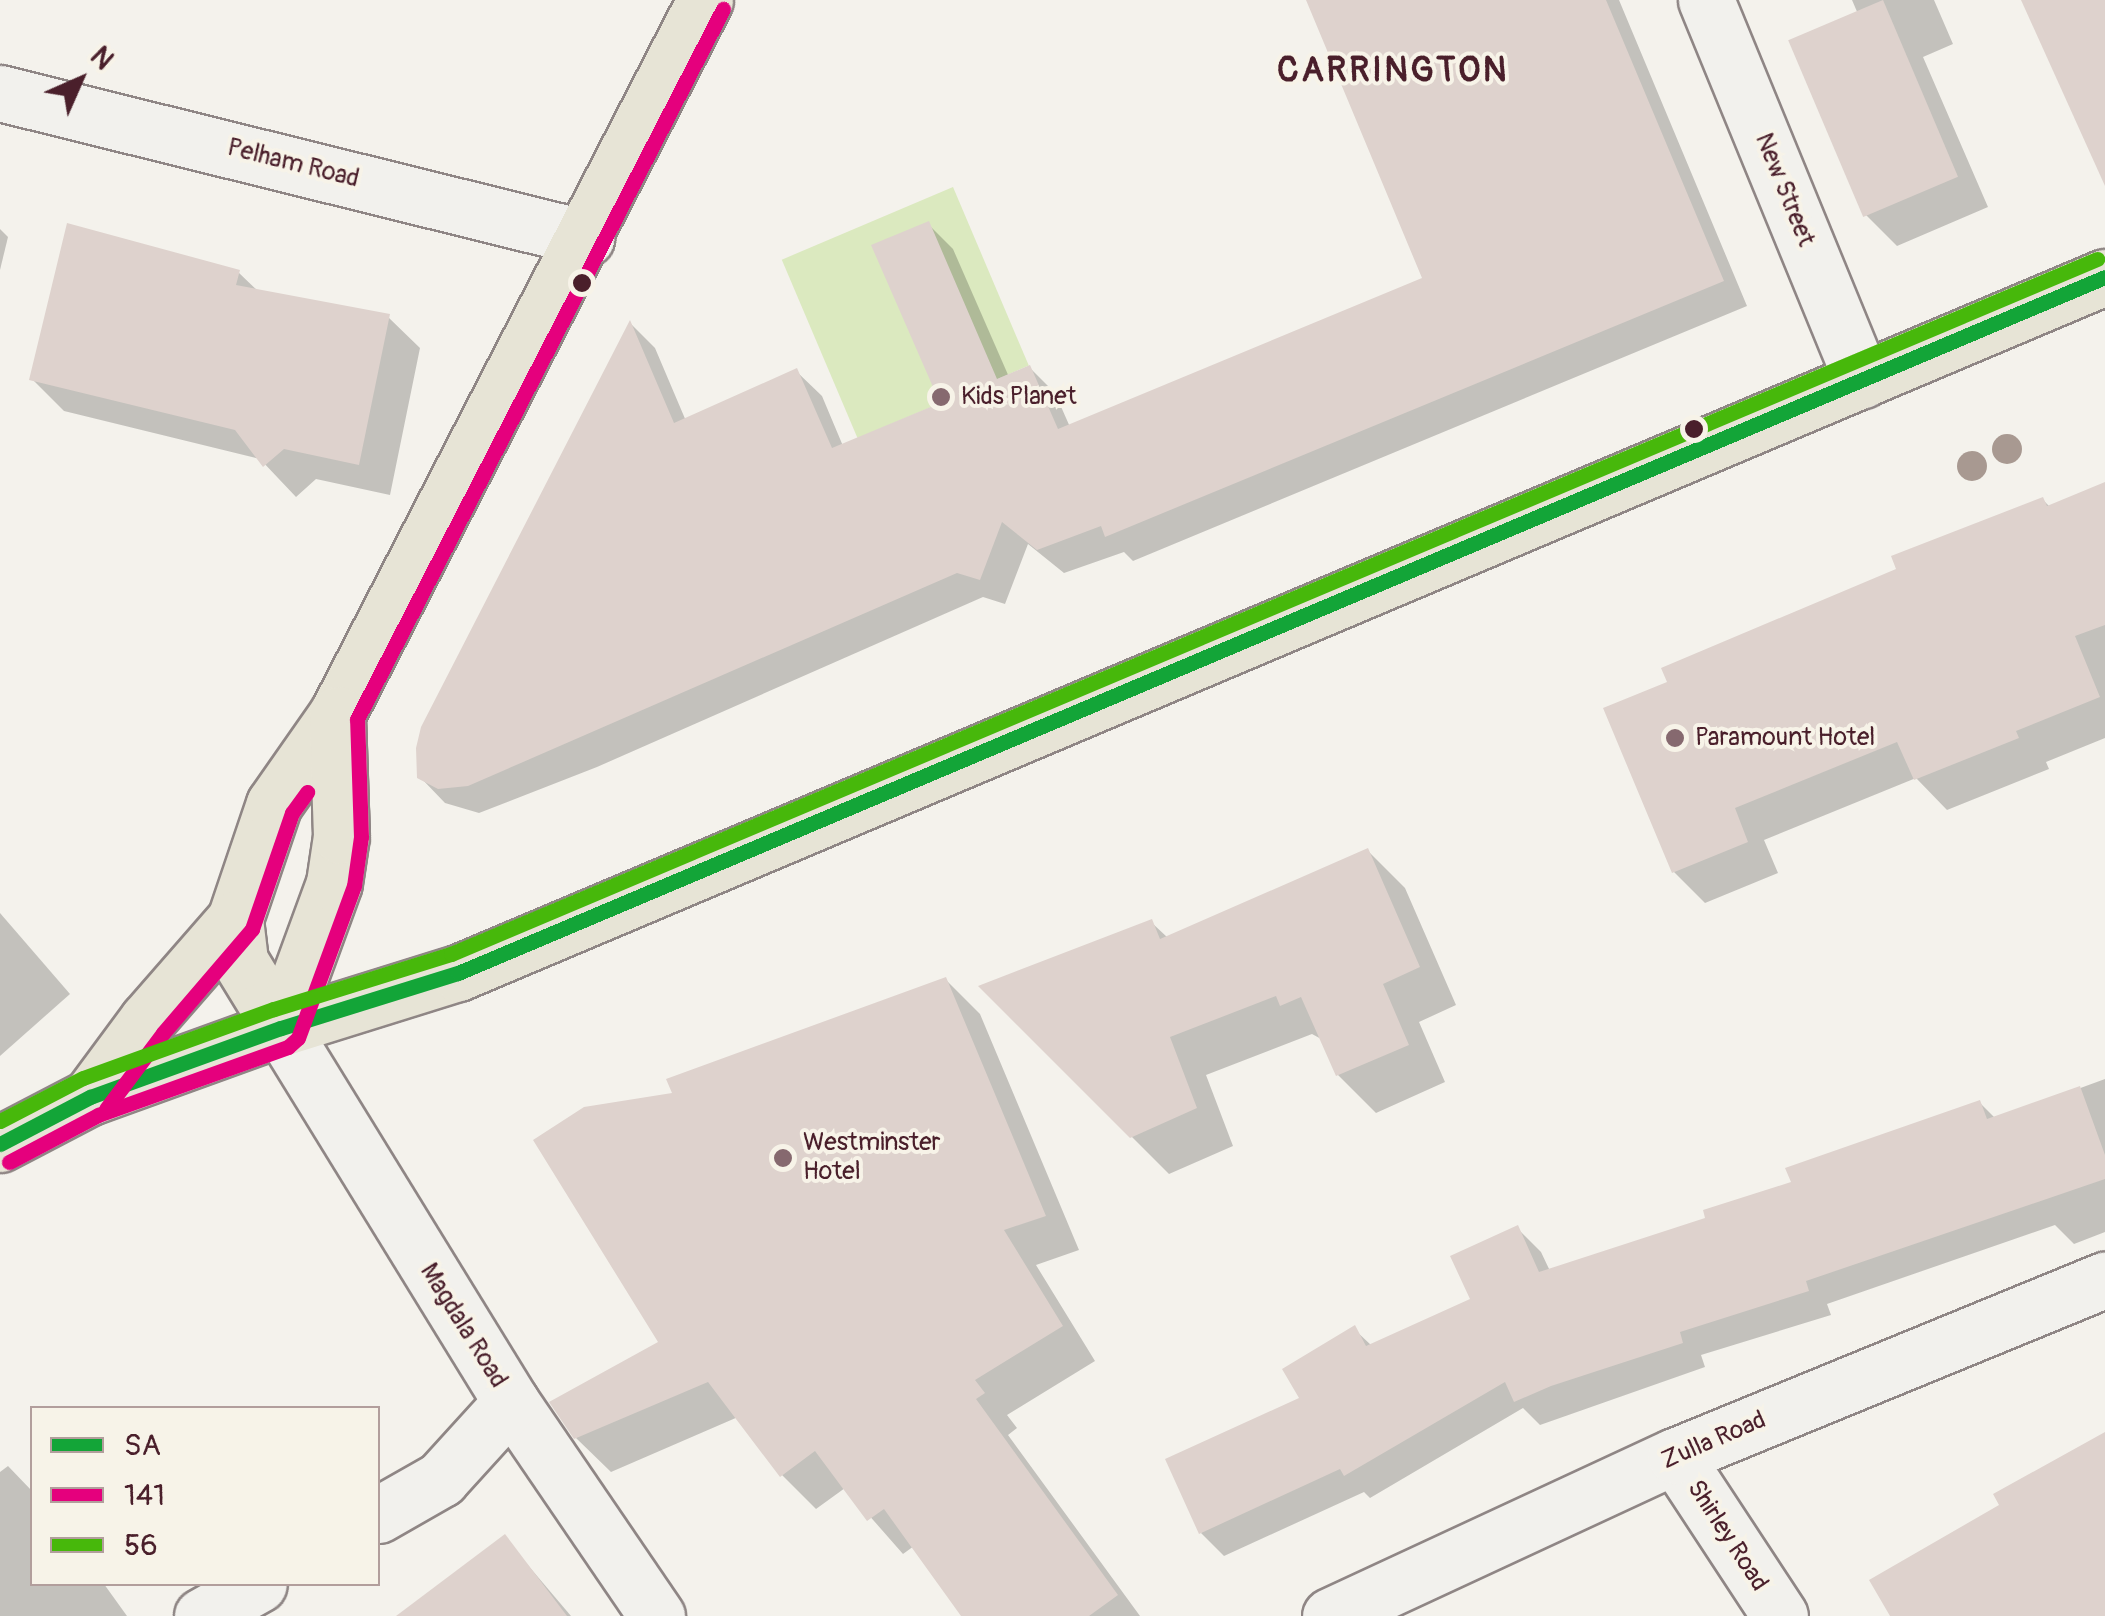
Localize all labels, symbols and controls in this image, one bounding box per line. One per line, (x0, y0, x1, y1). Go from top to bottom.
north arrow (30, 30, 130, 130)
text: N (82, 39, 121, 78)
district label: CARRINGTON (1277, 49, 1509, 91)
street label: New Street (1748, 129, 1820, 251)
street label: Pelham Road (224, 133, 362, 195)
unlabelled marker (572, 273, 592, 293)
place label: Kids Planet (961, 382, 1077, 412)
marker: Kids Planet (930, 386, 952, 408)
unlabelled marker (1684, 419, 1704, 439)
place label: Paramount Hotel (1695, 723, 1875, 753)
marker: Paramount Hotel (1664, 727, 1686, 749)
place label: Westminster Hotel (803, 1129, 940, 1188)
marker: Westminster Hotel (772, 1147, 794, 1169)
street label: Magdala Road (413, 1258, 513, 1394)
legend (30, 1406, 380, 1586)
street label: Zulla Road (1657, 1406, 1771, 1476)
text: SA (124, 1427, 161, 1464)
street label: Shirley Road (1680, 1475, 1774, 1597)
text: 141 (124, 1477, 165, 1514)
text: 56 (124, 1527, 158, 1564)

